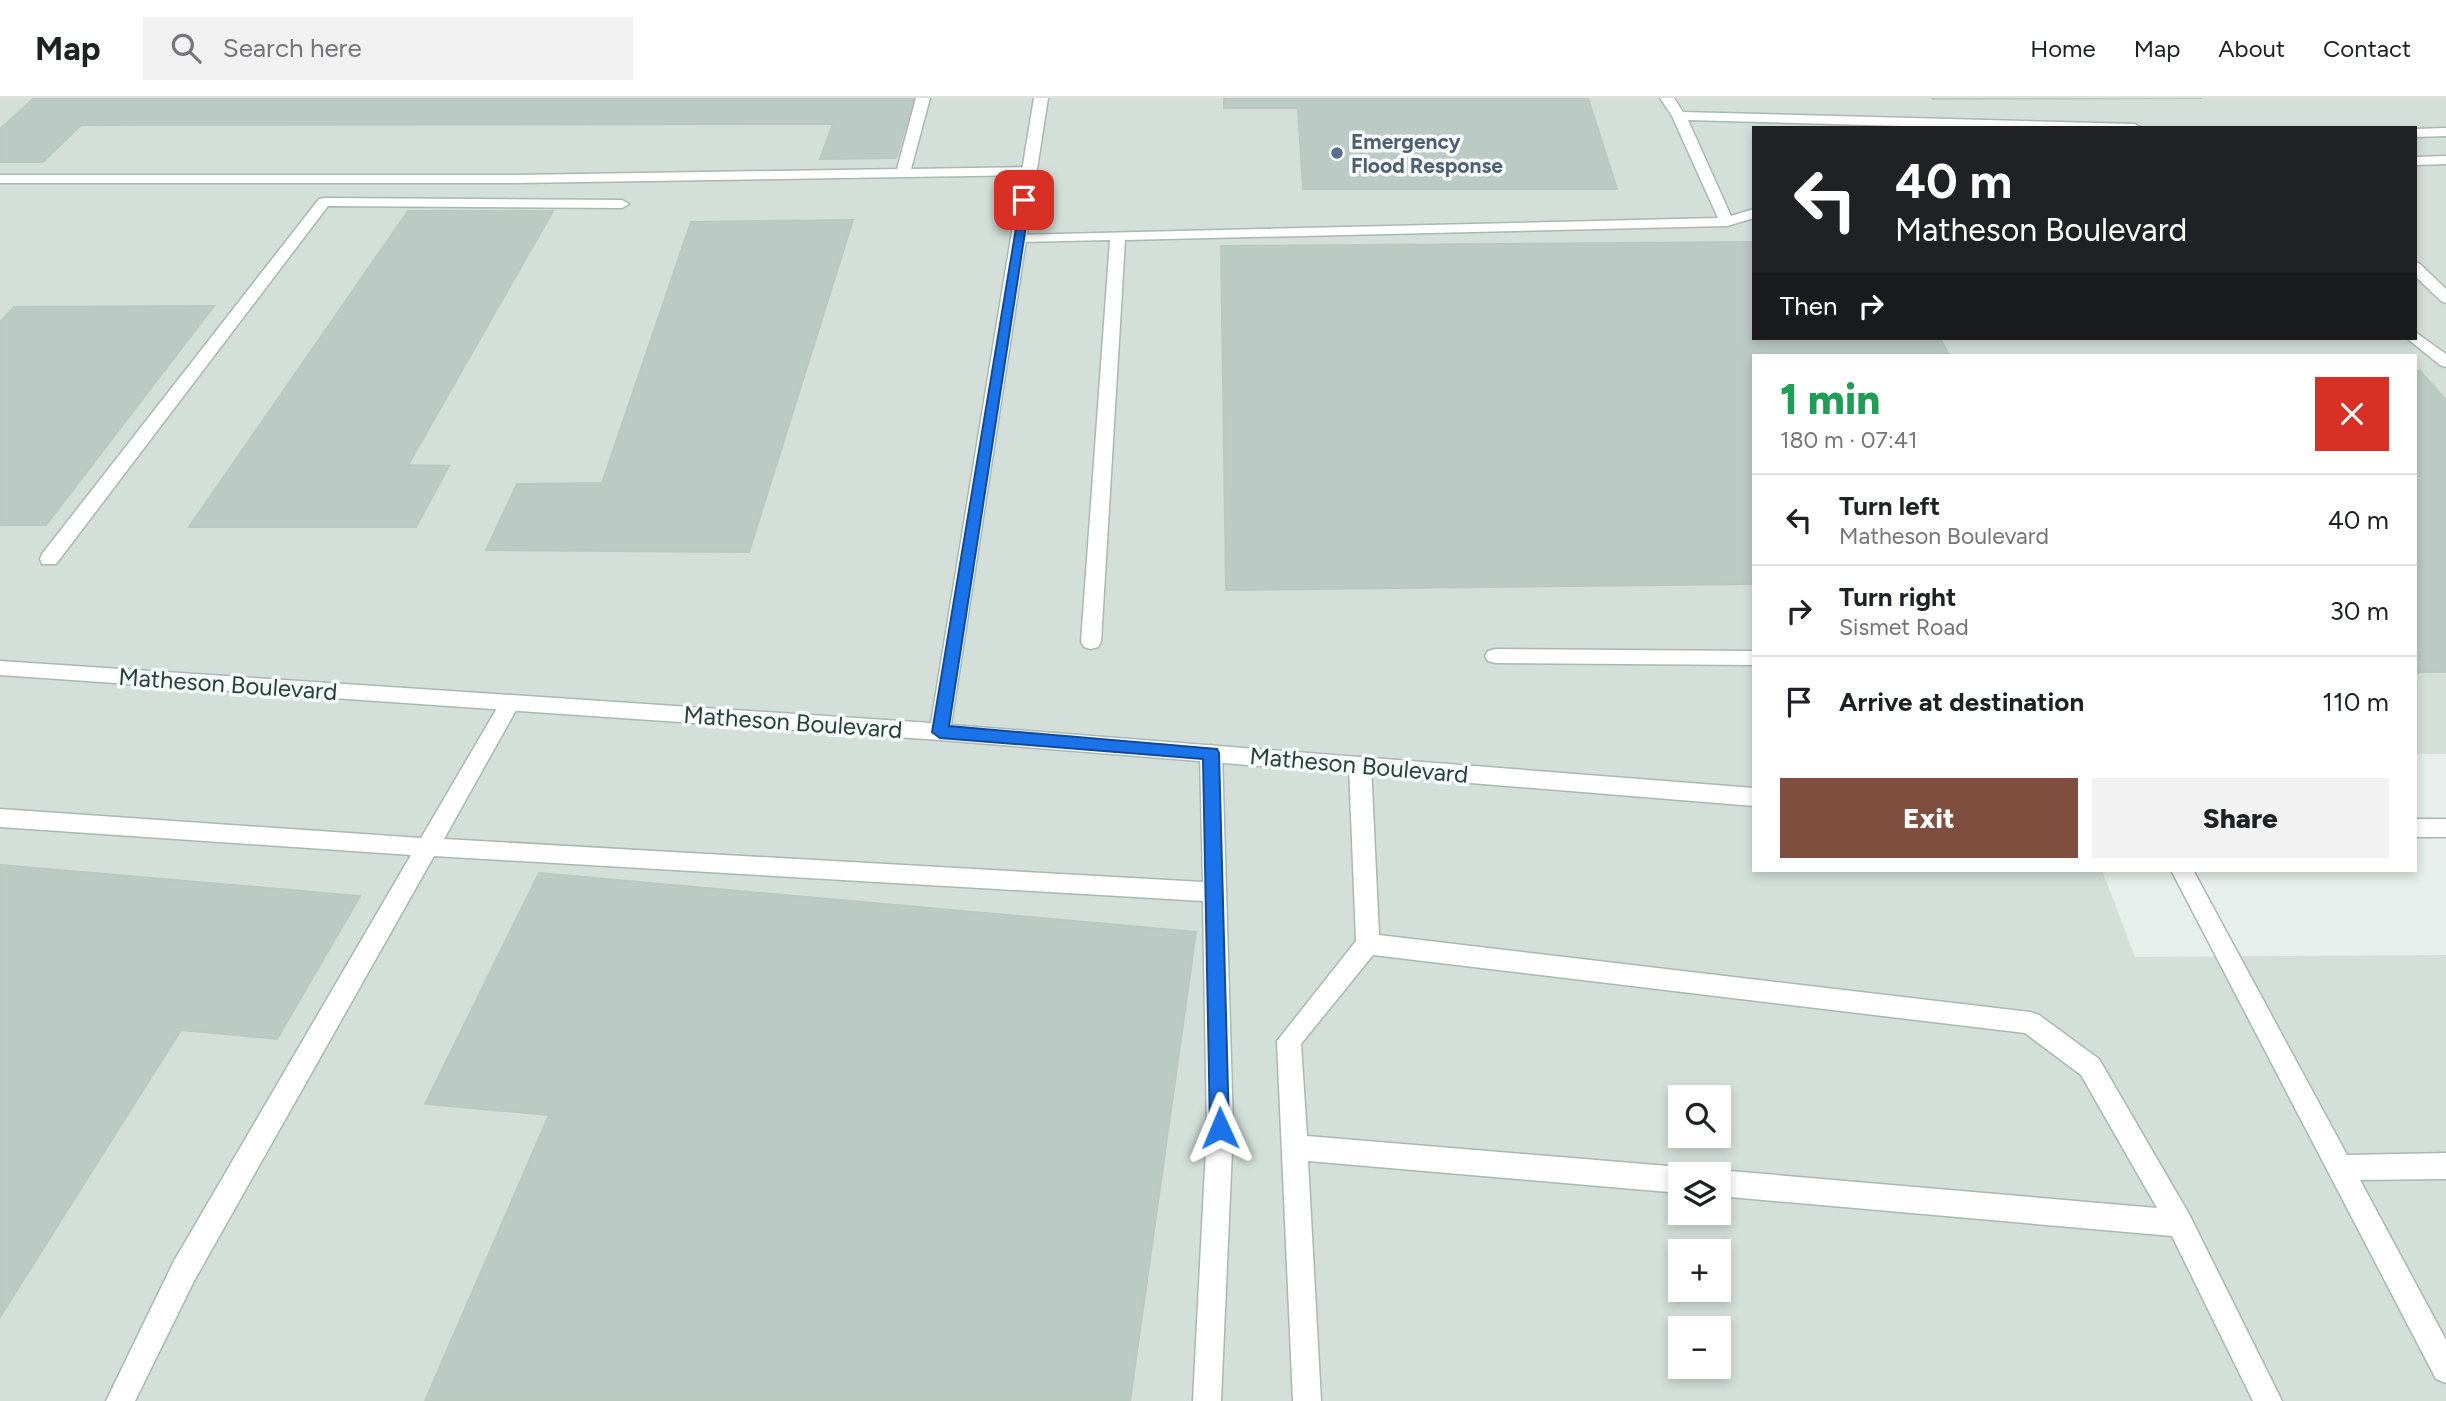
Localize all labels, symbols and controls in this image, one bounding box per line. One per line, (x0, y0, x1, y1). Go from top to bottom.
search box (143, 17, 633, 80)
text: Map (35, 29, 101, 68)
icon: search (167, 29, 205, 67)
text: Search here (223, 32, 362, 64)
text: Home (2030, 34, 2096, 63)
text: Map (2134, 34, 2180, 63)
text: About (2218, 34, 2285, 63)
text: Contact (2323, 34, 2411, 63)
place label: Emergency Flood Response (1351, 129, 1503, 178)
marker: Emergency Flood Response (1329, 145, 1345, 161)
text: 40 m (1895, 151, 2012, 210)
icon: left (1780, 154, 1871, 245)
pin (994, 170, 1054, 230)
icon: arrive (1005, 181, 1043, 219)
text: Matheson Boulevard (1895, 211, 2187, 249)
icon: right (1852, 287, 1890, 325)
text: Then (1780, 290, 1838, 322)
text: 1 min (1780, 374, 1880, 425)
button: close (2315, 377, 2389, 451)
text: 180 m · 07:41 (1780, 426, 1918, 454)
text: Turn left (1839, 490, 1940, 522)
icon: left (1780, 501, 1818, 539)
text: 40 m (2328, 504, 2389, 536)
text: Matheson Boulevard (1839, 522, 2049, 550)
text: Turn right (1839, 581, 1956, 613)
icon: right (1780, 592, 1818, 630)
text: 30 m (2330, 595, 2389, 627)
text: Sismet Road (1839, 613, 1969, 641)
street label: Matheson Boulevard (118, 662, 338, 706)
icon: arrive (1780, 683, 1818, 721)
text: Arrive at destination (1839, 686, 2084, 718)
text: 110 m (2322, 686, 2389, 718)
street label: Matheson Boulevard (683, 700, 903, 744)
street label: Matheson Boulevard (1249, 741, 1469, 789)
button: Exit (1780, 778, 2078, 858)
button: Share (2092, 778, 2389, 858)
map controls (1668, 1085, 1731, 1379)
button: search (1668, 1085, 1731, 1148)
position arrow (1183, 1091, 1257, 1165)
button: layers (1668, 1162, 1731, 1225)
button: + (1668, 1239, 1731, 1302)
button: − (1668, 1316, 1731, 1379)

